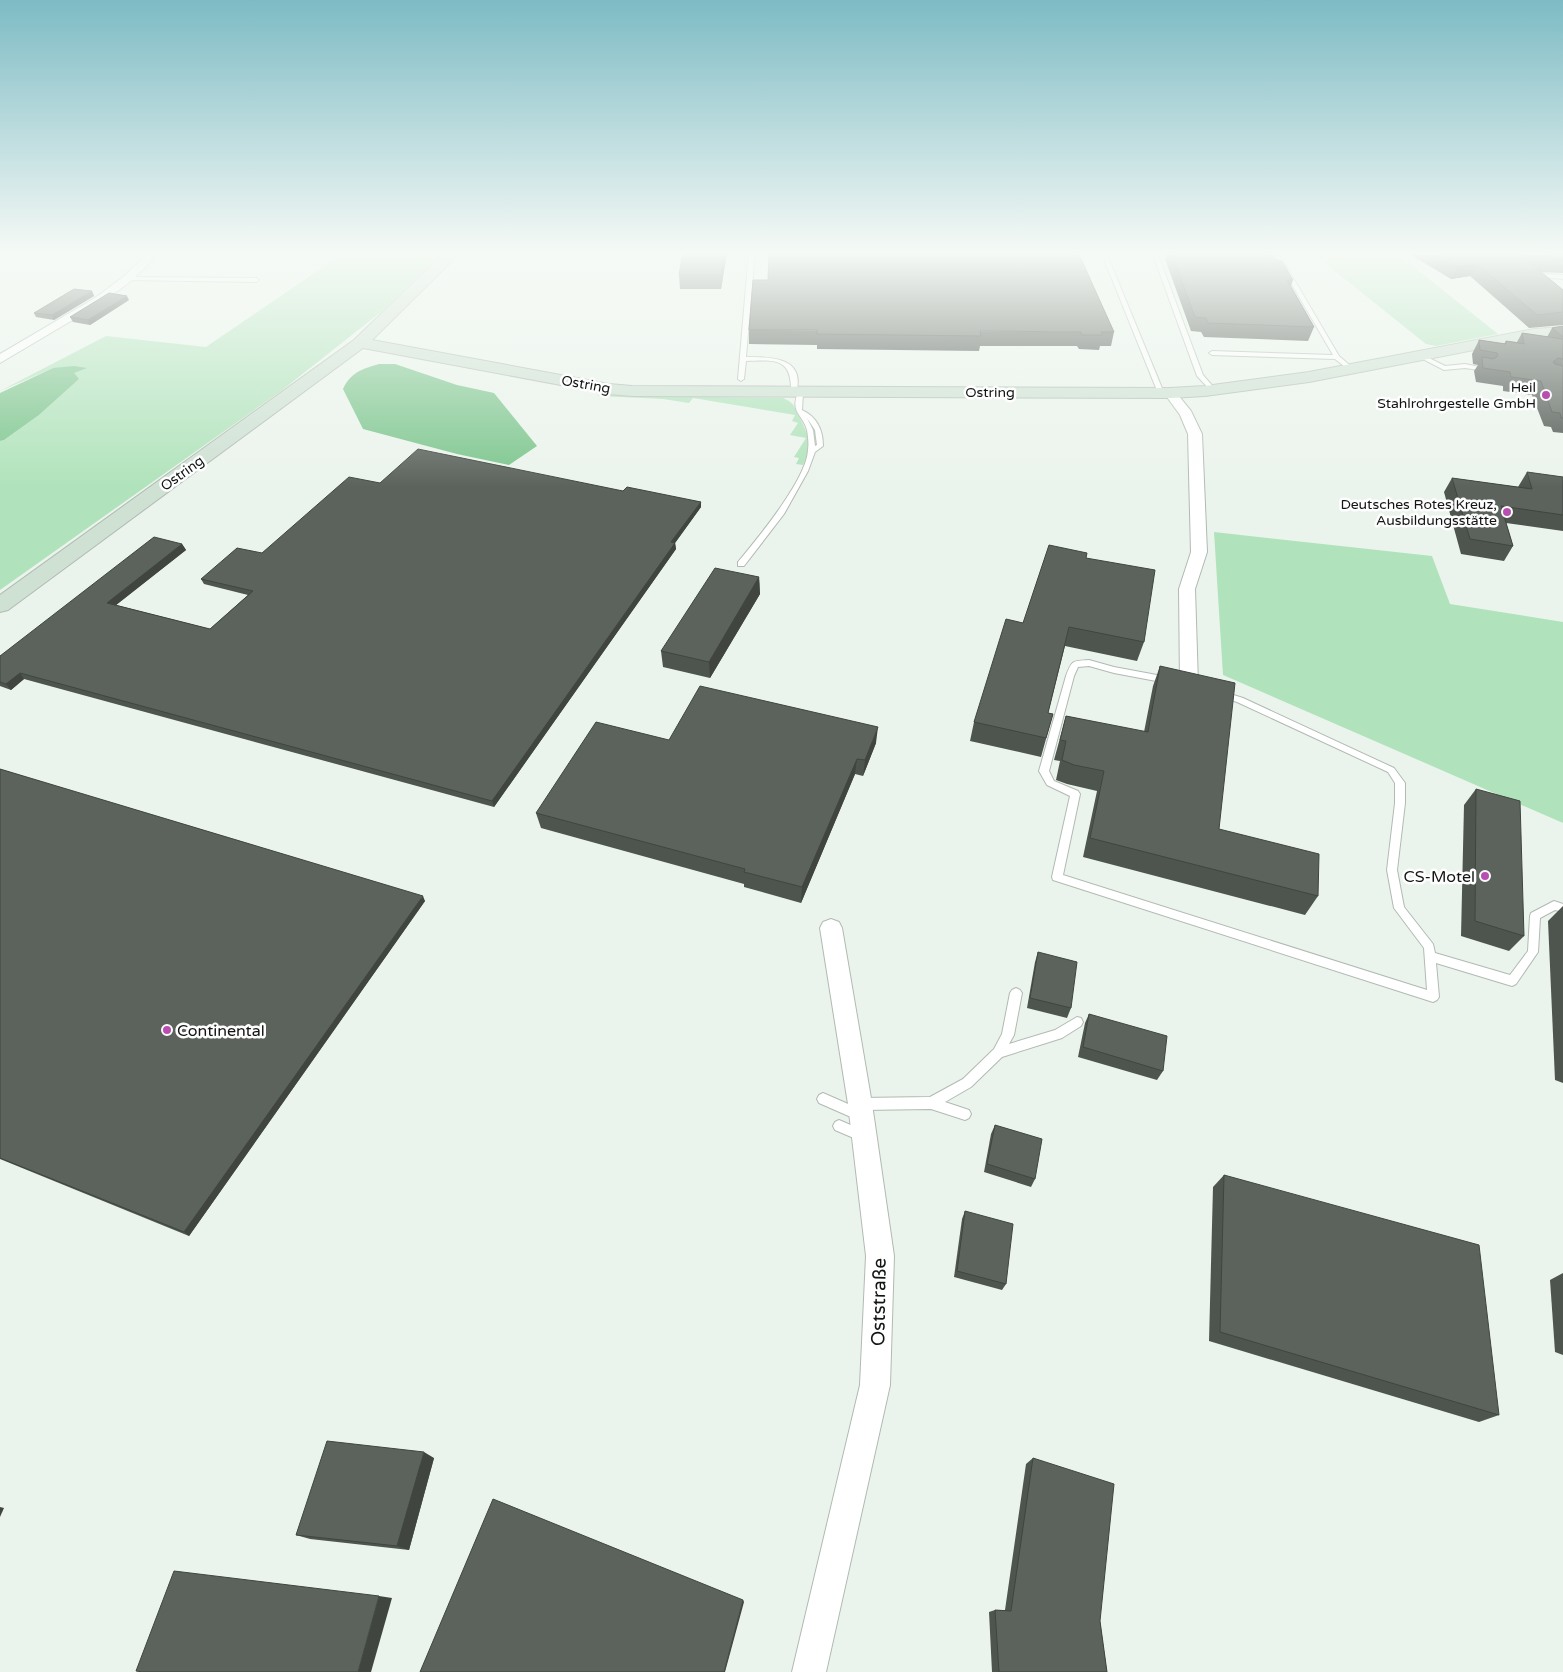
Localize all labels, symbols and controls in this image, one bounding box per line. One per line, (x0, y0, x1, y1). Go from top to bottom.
street label: Ostring (560, 372, 612, 397)
place label: Heil Stahlrohrgestelle GmbH (1377, 379, 1536, 412)
street label: Ostring (965, 384, 1015, 401)
marker: Heil Stahlrohrgestelle GmbH (1540, 389, 1552, 401)
street label: Ostring (157, 452, 207, 495)
place label: Deutsches Rotes Kreuz, Ausbildungsstätte (1340, 496, 1497, 529)
marker: Deutsches Rotes Kreuz, Ausbildungsstätte (1501, 506, 1513, 518)
place label: CS-Motel (1404, 867, 1475, 887)
marker: CS-Motel (1479, 870, 1491, 882)
place label: Continental (177, 1021, 265, 1041)
marker: Continental (161, 1024, 173, 1036)
street label: Oststraße (867, 1258, 891, 1346)

